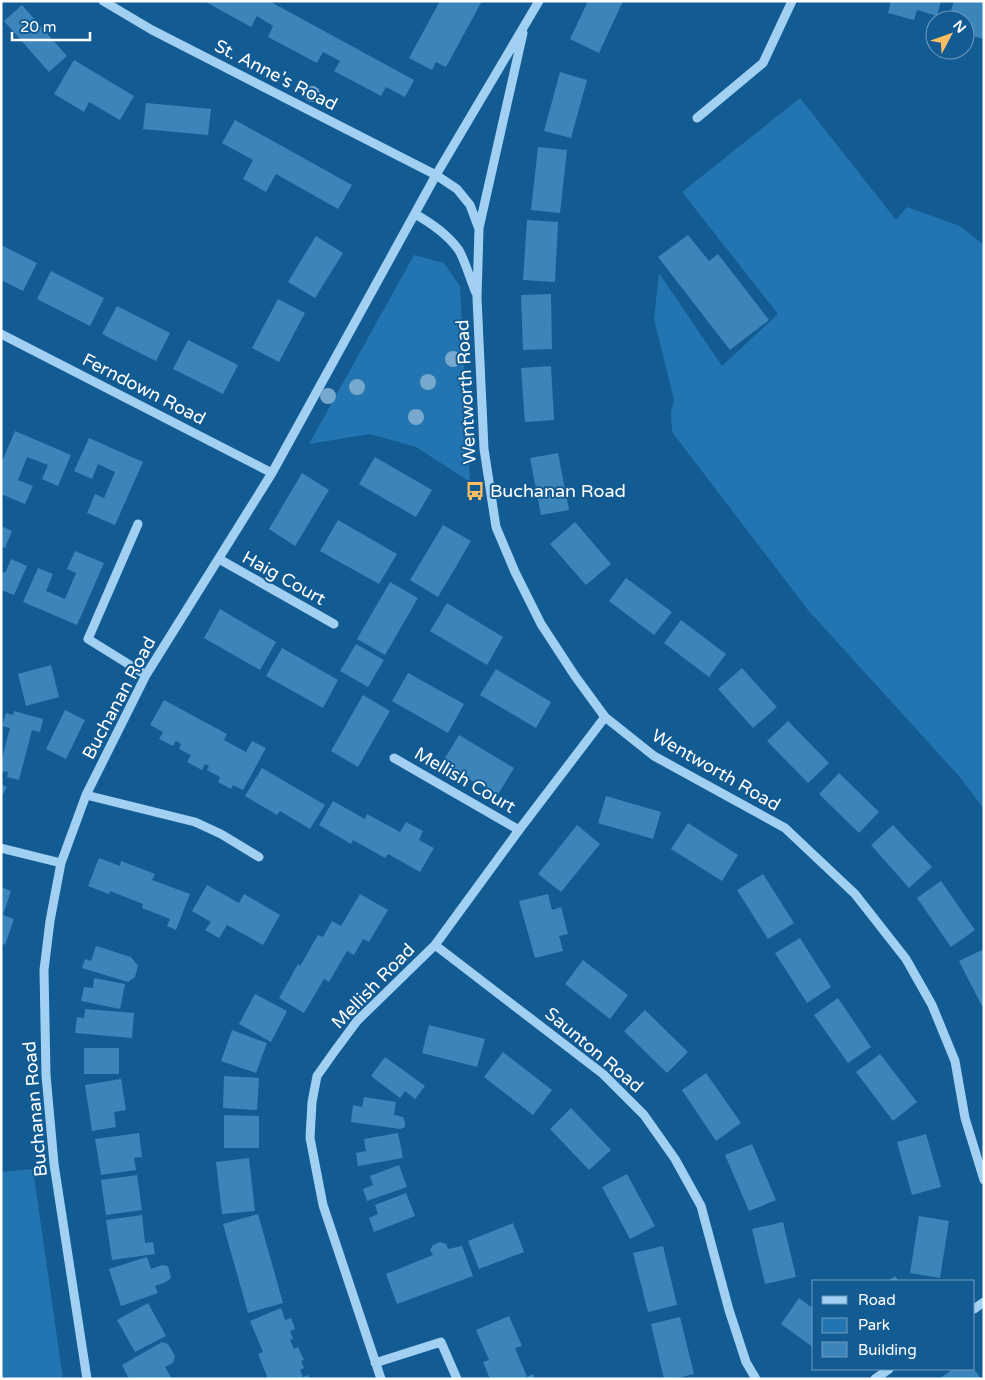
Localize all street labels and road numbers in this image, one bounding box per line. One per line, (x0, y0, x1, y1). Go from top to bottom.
street label: St. Anne's Road (211, 35, 341, 115)
street label: Wentworth Road (451, 319, 481, 465)
street label: Ferndown Road (79, 348, 209, 430)
street label: Haig Court (238, 546, 330, 610)
street label: Buchanan Road (77, 633, 161, 763)
street label: Wentworth Road (648, 724, 784, 816)
street label: Mellish Court (411, 742, 520, 818)
street label: Mellish Road (327, 939, 419, 1033)
street label: Saunton Road (540, 1003, 648, 1097)
street label: Buchanan Road (18, 1040, 52, 1178)

